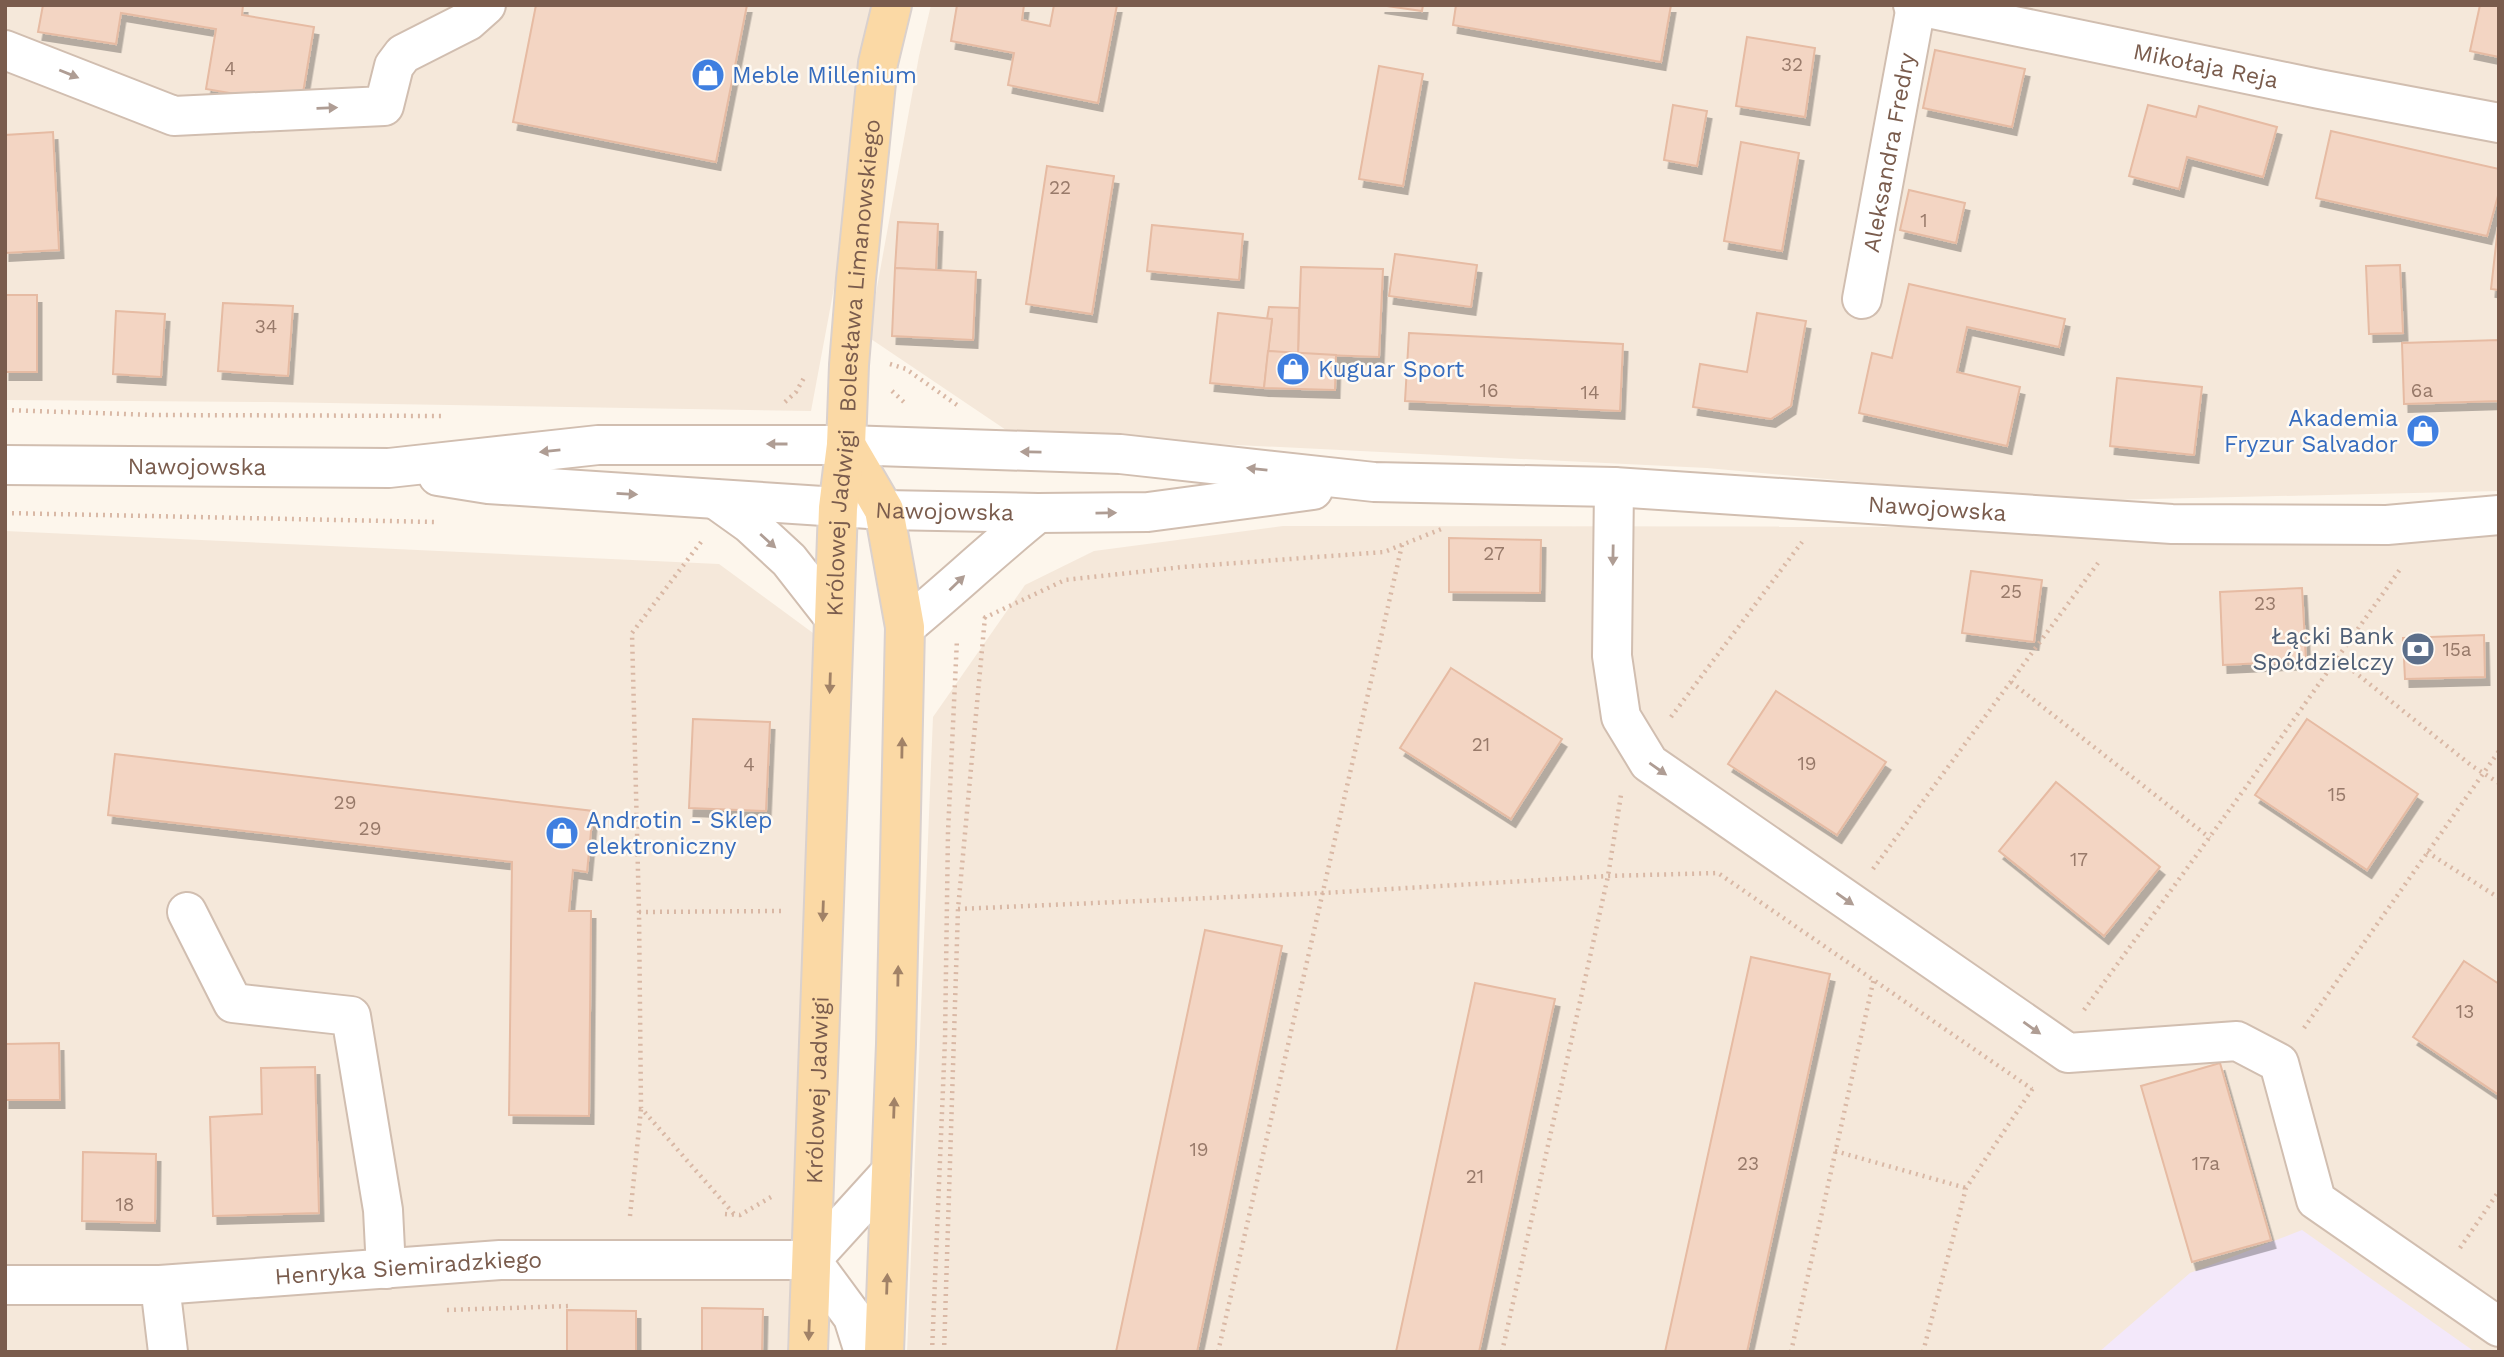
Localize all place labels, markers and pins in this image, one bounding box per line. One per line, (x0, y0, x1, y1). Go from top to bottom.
shop icon: Meble Millenium (689, 56, 727, 94)
place label: Meble Millenium (732, 62, 917, 89)
shop icon: Kuguar Sport (1274, 350, 1312, 388)
place label: Kuguar Sport (1318, 356, 1464, 383)
place label: Akademia Fryzur Salvador (2224, 405, 2398, 458)
shop icon: Akademia Fryzur Salvador (2404, 412, 2442, 450)
place label: Łącki Bank Spółdzielczy (2252, 623, 2394, 676)
bank icon: Łącki Bank Spółdzielczy (2399, 630, 2437, 668)
place label: Androtin - Sklep elektroniczny (586, 807, 772, 860)
shop icon: Androtin - Sklep elektroniczny (543, 814, 581, 852)

